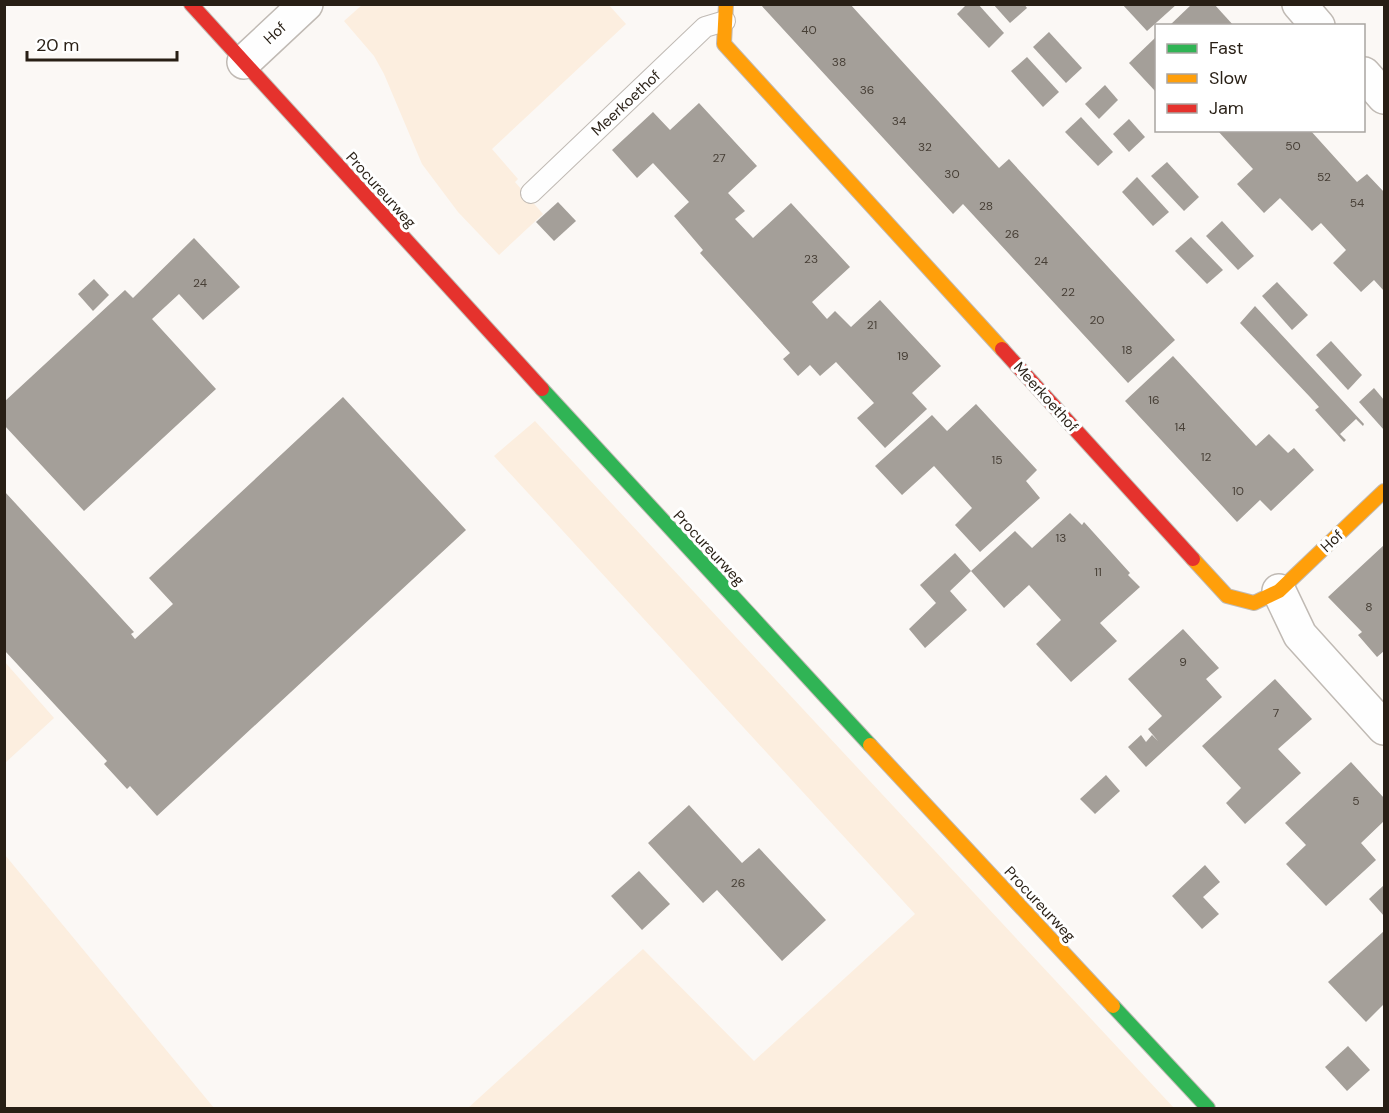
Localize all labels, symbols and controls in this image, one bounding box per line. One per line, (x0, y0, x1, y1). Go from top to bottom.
street label: Hof (259, 17, 291, 49)
house number: 40 (801, 22, 817, 38)
scale bar (27, 24, 177, 62)
legend (1155, 24, 1365, 132)
text: 20 m (36, 33, 79, 57)
text: Fast (1209, 36, 1244, 60)
house number: 38 (832, 54, 846, 70)
street label: Meerkoethof (587, 66, 665, 140)
text: Slow (1209, 66, 1248, 90)
house number: 36 (860, 82, 874, 98)
text: Jam (1209, 96, 1244, 120)
house number: 34 (892, 113, 906, 129)
house number: 50 (1285, 138, 1301, 154)
house number: 32 (918, 139, 932, 155)
street label: Procureurweg (341, 148, 421, 232)
house number: 27 (712, 150, 726, 166)
house number: 30 (944, 166, 960, 182)
house number: 52 (1317, 169, 1331, 185)
house number: 54 (1350, 195, 1364, 211)
house number: 28 (979, 198, 993, 214)
house number: 26 (1005, 226, 1019, 242)
house number: 23 (804, 251, 818, 267)
house number: 24 (1034, 253, 1048, 269)
house number: 24 (193, 275, 207, 291)
house number: 22 (1061, 284, 1075, 300)
house number: 20 (1089, 312, 1105, 328)
house number: 21 (867, 317, 877, 333)
house number: 18 (1121, 342, 1133, 358)
house number: 19 (897, 348, 909, 364)
street label: Meerkoethof (1009, 358, 1083, 436)
house number: 16 (1148, 392, 1160, 408)
house number: 14 (1174, 419, 1186, 435)
house number: 12 (1201, 449, 1211, 465)
house number: 15 (991, 452, 1003, 468)
house number: 10 (1232, 483, 1244, 499)
street label: Procureurweg (669, 506, 749, 590)
street label: Hof (1316, 525, 1348, 557)
house number: 13 (1056, 530, 1066, 546)
house number: 11 (1094, 564, 1102, 580)
house number: 8 (1365, 599, 1373, 615)
house number: 9 (1179, 654, 1187, 670)
house number: 7 (1273, 705, 1279, 721)
house number: 5 (1352, 793, 1360, 809)
street label: Procureurweg (1000, 862, 1080, 946)
house number: 26 (731, 875, 745, 891)

